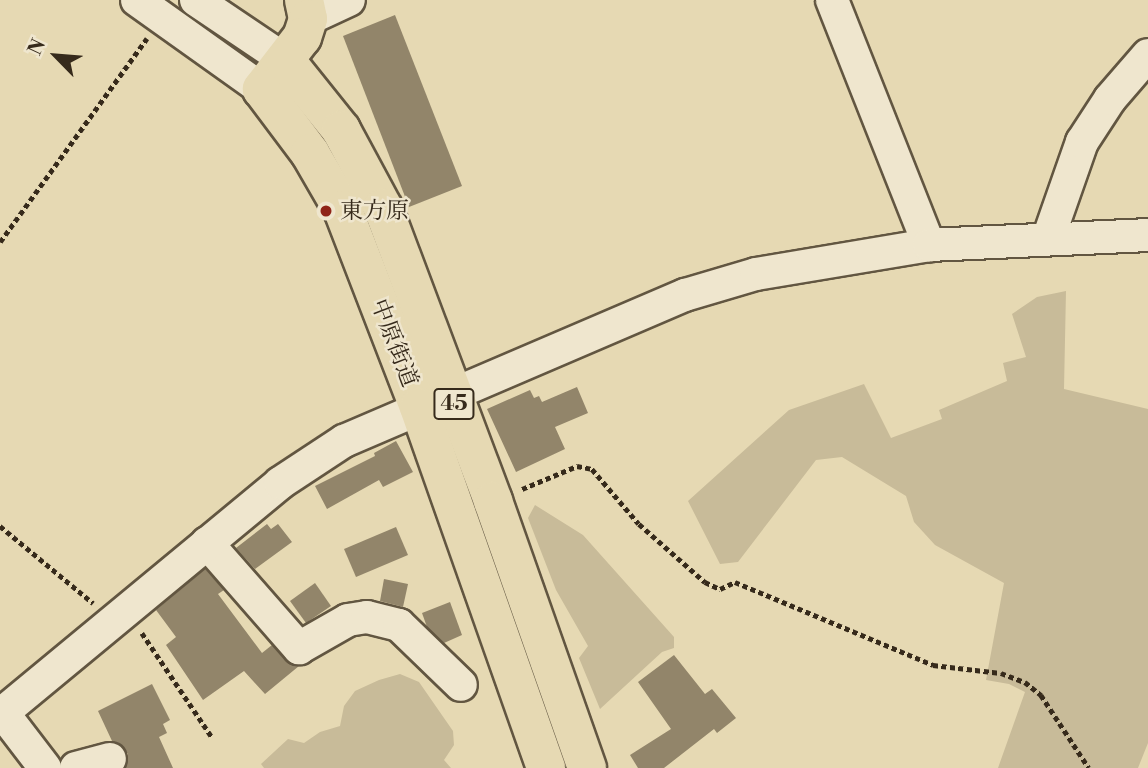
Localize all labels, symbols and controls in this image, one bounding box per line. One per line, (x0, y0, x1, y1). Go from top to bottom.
north arrow (21, 21, 91, 91)
text: N (23, 35, 51, 59)
place label: 東方原 (340, 197, 409, 225)
marker: 東方原 (318, 203, 334, 219)
street label: 中原街道 (365, 295, 423, 391)
road number: 45 (433, 386, 475, 422)

